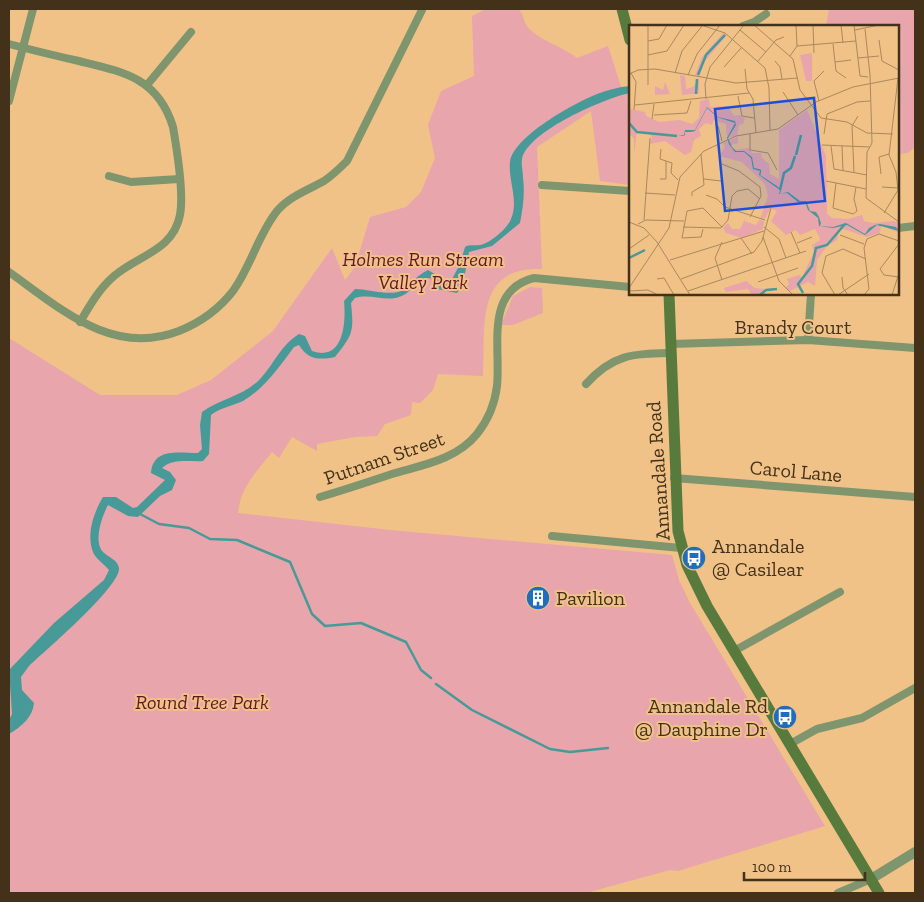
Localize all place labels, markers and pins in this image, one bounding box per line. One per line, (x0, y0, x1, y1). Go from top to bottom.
place label: Annandale @ Casilear (712, 534, 804, 581)
bus stop icon: Annandale @ Casilear (681, 545, 707, 571)
building icon: Pavilion (525, 585, 551, 611)
place label: Pavilion (556, 586, 626, 610)
place label: Annandale Rd @ Dauphine Dr (635, 694, 768, 741)
bus stop icon: Annandale Rd @ Dauphine Dr (772, 704, 798, 730)

